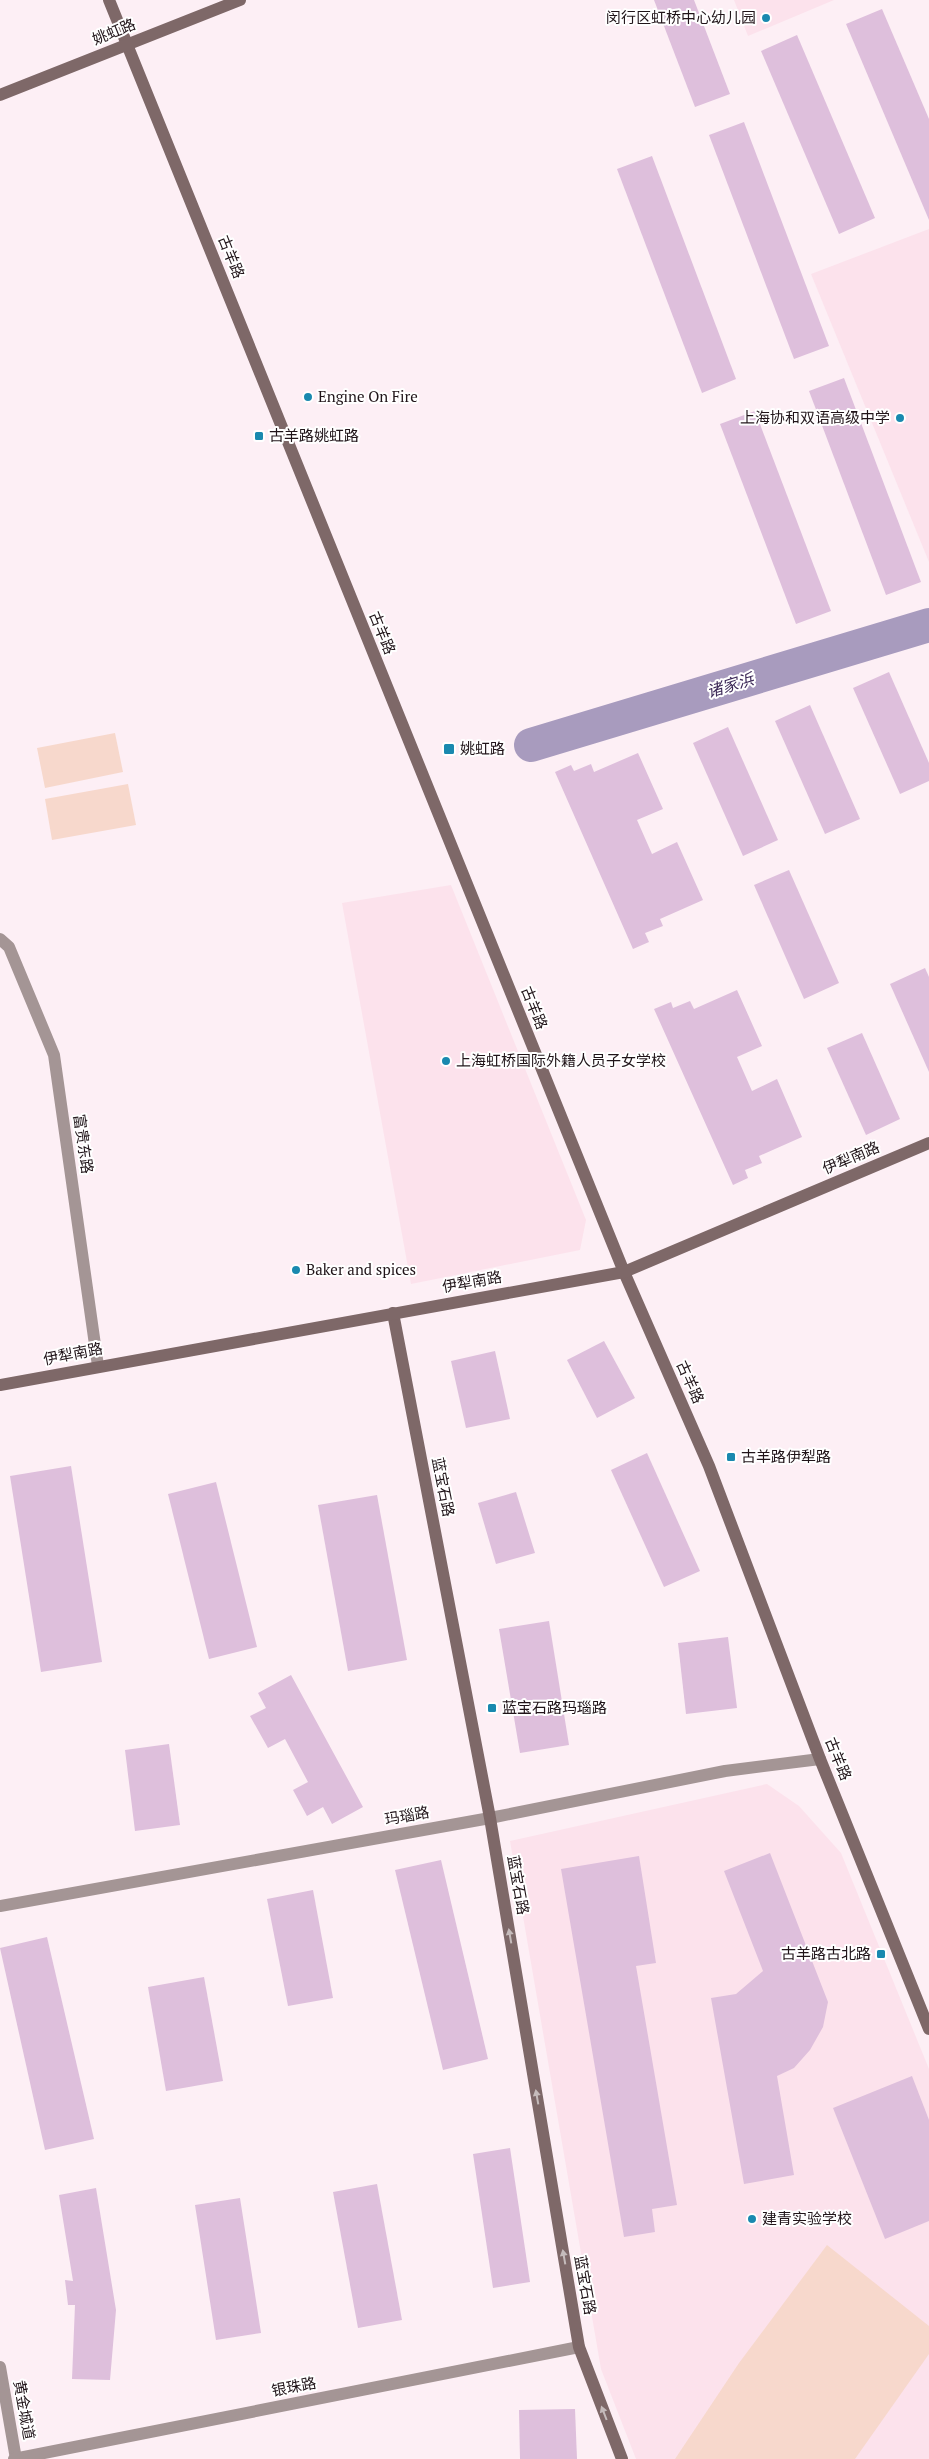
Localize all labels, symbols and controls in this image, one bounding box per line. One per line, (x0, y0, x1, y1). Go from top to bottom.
place label: 闵行区虹桥中心幼儿园 (606, 7, 756, 27)
marker: 闵行区虹桥中心幼儿园 (760, 12, 772, 24)
street label: 姚虹路 (89, 13, 138, 49)
street label: 古羊路 (214, 232, 250, 281)
place label: Engine On Fire (318, 386, 418, 406)
marker: Engine On Fire (302, 391, 314, 403)
place label: 上海协和双语高级中学 (740, 407, 890, 427)
marker: 上海协和双语高级中学 (894, 412, 906, 424)
place label: 古羊路姚虹路 (269, 425, 359, 445)
marker: 古羊路姚虹路 (253, 430, 265, 442)
street label: 古羊路 (365, 608, 401, 657)
water label: 诸家浜 (704, 667, 758, 703)
place label: 姚虹路 (460, 738, 505, 758)
marker: 姚虹路 (442, 742, 456, 756)
street label: 古羊路 (517, 983, 553, 1032)
place label: 上海虹桥国际外籍人员子女学校 (456, 1050, 666, 1070)
marker: 上海虹桥国际外籍人员子女学校 (440, 1055, 452, 1067)
street label: 富贵东路 (70, 1113, 98, 1175)
street label: 伊犁南路 (819, 1136, 882, 1178)
place label: Baker and spices (306, 1259, 416, 1279)
marker: Baker and spices (290, 1264, 302, 1276)
street label: 伊犁南路 (441, 1266, 503, 1296)
street label: 伊犁南路 (41, 1337, 104, 1369)
street label: 古羊路 (673, 1357, 709, 1406)
place label: 古羊路伊犁路 (741, 1446, 831, 1466)
marker: 古羊路伊犁路 (725, 1451, 737, 1463)
street label: 蓝宝石路 (428, 1455, 460, 1518)
place label: 蓝宝石路玛瑙路 (502, 1697, 607, 1717)
marker: 蓝宝石路玛瑙路 (486, 1702, 498, 1714)
street label: 古羊路 (821, 1734, 857, 1783)
street label: 玛瑙路 (383, 1801, 431, 1829)
street label: 蓝宝石路 (504, 1854, 534, 1916)
one-way arrow (506, 1928, 514, 1944)
place label: 古羊路古北路 (781, 1943, 871, 1963)
marker: 古羊路古北路 (875, 1948, 887, 1960)
one-way arrow (533, 2088, 541, 2104)
place label: 建青实验学校 (762, 2208, 852, 2228)
marker: 建青实验学校 (746, 2213, 758, 2225)
one-way arrow (560, 2248, 568, 2264)
street label: 蓝宝石路 (571, 2254, 601, 2316)
street label: 银珠路 (270, 2372, 318, 2400)
street label: 黄金城道 (10, 2379, 40, 2441)
one-way arrow (600, 2406, 607, 2421)

